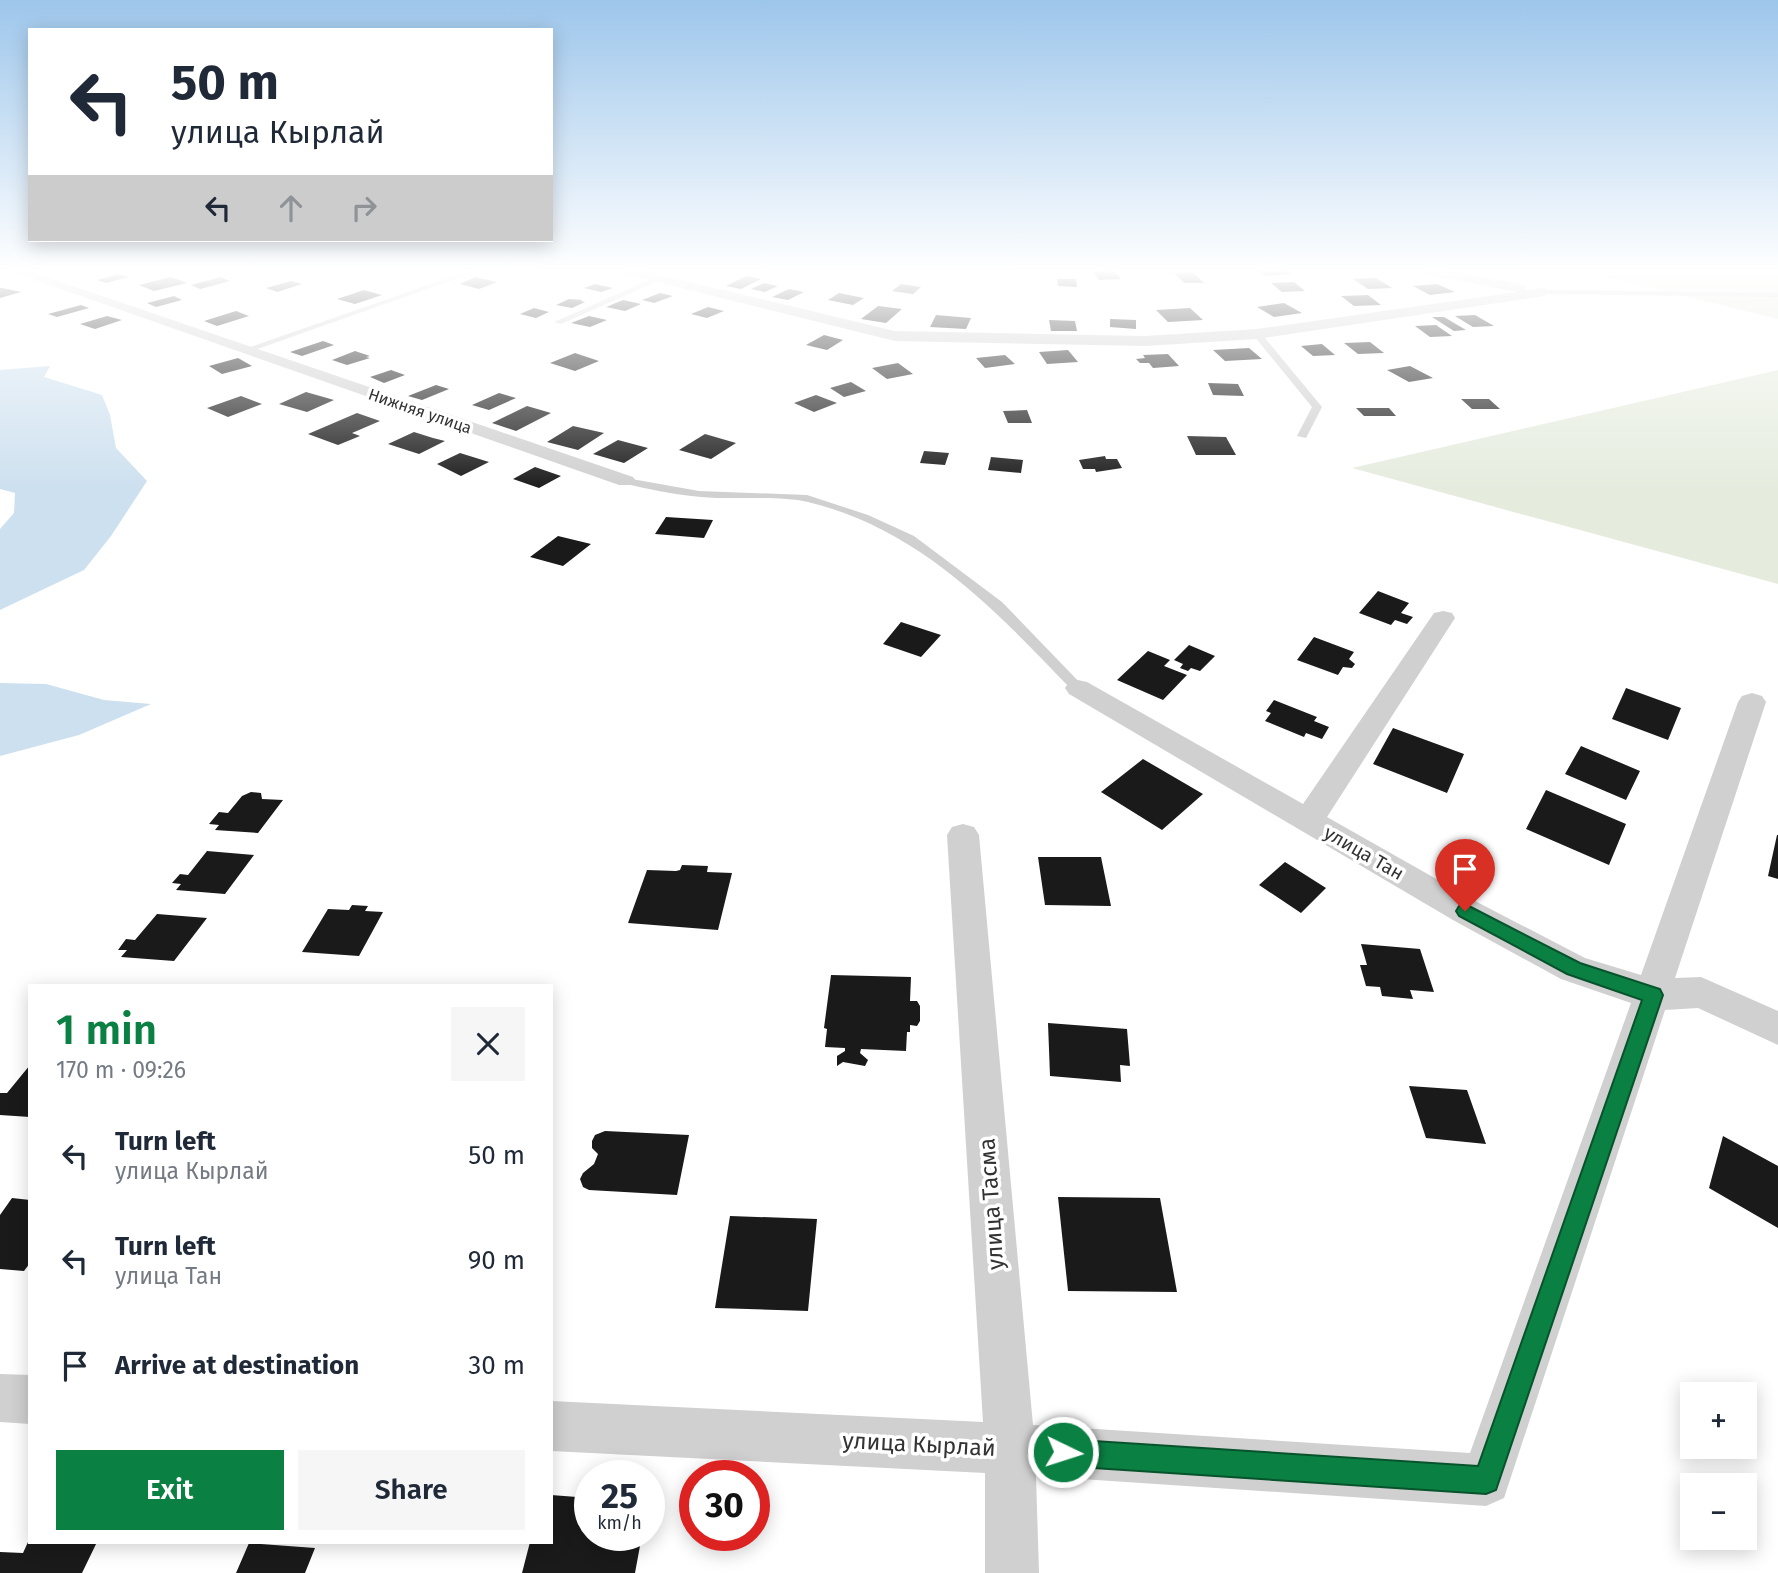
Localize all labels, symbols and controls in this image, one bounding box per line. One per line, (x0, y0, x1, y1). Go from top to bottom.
text: 50 m (171, 53, 279, 112)
icon: left (56, 56, 147, 147)
text: улица Кырлай (171, 113, 385, 151)
icon: left (199, 189, 237, 227)
icon: ahead (272, 189, 310, 227)
icon: right (345, 189, 383, 227)
street label: Нижняя улица (366, 384, 474, 438)
street label: улица Тан (1320, 821, 1408, 885)
pin (1435, 839, 1495, 911)
icon: arrive (1446, 850, 1484, 888)
text: 1 min (56, 1005, 157, 1055)
button: close (451, 1007, 525, 1081)
text: 170 m · 09:26 (56, 1056, 186, 1084)
text: Turn left (115, 1126, 216, 1157)
icon: left (56, 1137, 94, 1175)
street label: улица Тасма (972, 1137, 1010, 1271)
text: 50 m (468, 1140, 525, 1171)
text: улица Кырлай (115, 1157, 269, 1185)
text: Turn left (115, 1231, 216, 1262)
icon: left (56, 1242, 94, 1280)
text: 90 m (468, 1245, 525, 1276)
text: улица Тан (115, 1262, 222, 1290)
icon: arrive (56, 1347, 94, 1385)
text: Arrive at destination (115, 1350, 359, 1381)
text: 30 m (468, 1350, 525, 1381)
map controls (1680, 1382, 1757, 1550)
button: + (1680, 1382, 1757, 1459)
position arrow (1026, 1415, 1100, 1489)
street label: улица Кырлай (842, 1426, 996, 1462)
button: Exit (56, 1450, 284, 1530)
button: Share (298, 1450, 525, 1530)
speed limit sign: 30 (679, 1460, 770, 1551)
button: − (1680, 1473, 1757, 1550)
text: 25 (601, 1475, 638, 1517)
text: km/h (597, 1512, 642, 1534)

